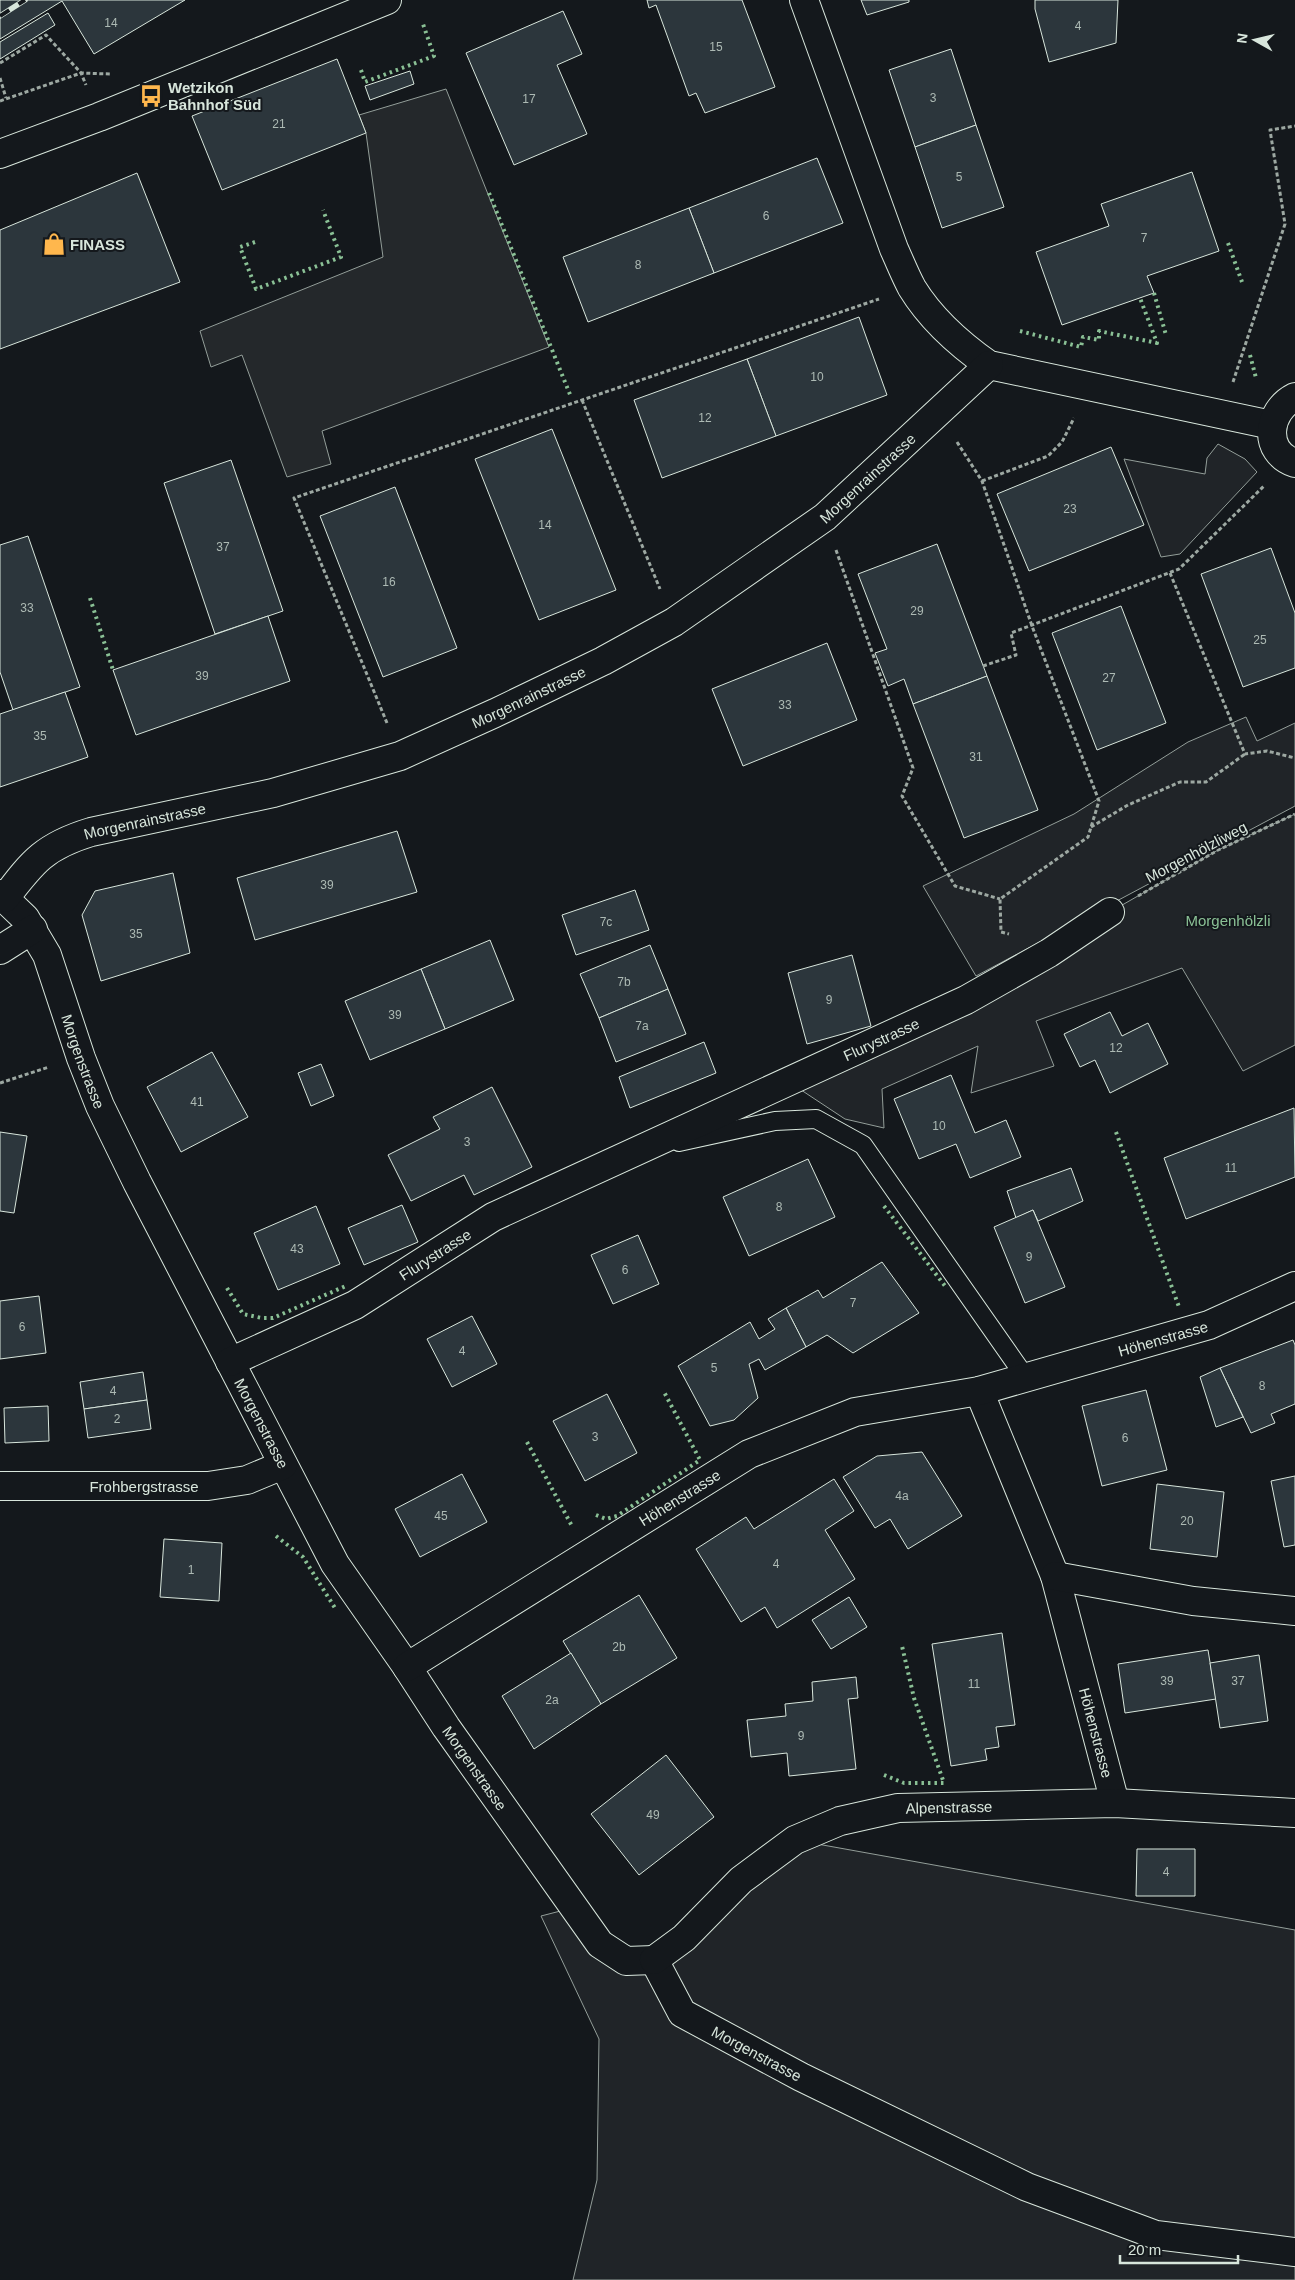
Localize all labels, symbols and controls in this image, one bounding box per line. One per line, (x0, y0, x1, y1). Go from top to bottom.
north arrow (1230, 15, 1280, 65)
house number: 14 (104, 16, 118, 30)
house number: 4 (1075, 19, 1082, 33)
text: N (1233, 32, 1251, 44)
house number: 15 (709, 40, 723, 54)
place label: Wetzikon Bahnhof Süd (168, 79, 261, 113)
bus stop icon: Wetzikon Bahnhof Süd (138, 83, 164, 109)
house number: 3 (930, 91, 937, 105)
house number: 17 (522, 92, 536, 106)
house number: 21 (272, 117, 286, 131)
house number: 5 (956, 170, 963, 184)
house number: 6 (763, 209, 770, 223)
shop icon: FINASS (41, 231, 67, 257)
house number: 7 (1141, 231, 1148, 245)
place label: FINASS (70, 236, 125, 253)
house number: 8 (635, 258, 642, 272)
house number: 10 (810, 370, 824, 384)
house number: 12 (698, 411, 712, 425)
street label: Morgenrainstrasse (816, 429, 918, 526)
house number: 23 (1063, 502, 1077, 516)
house number: 14 (538, 518, 552, 532)
house number: 37 (216, 540, 230, 554)
house number: 16 (382, 575, 396, 589)
house number: 33 (20, 601, 34, 615)
house number: 29 (910, 604, 924, 618)
house number: 25 (1253, 633, 1267, 647)
street label: Morgenrainstrasse (469, 662, 588, 731)
house number: 39 (195, 669, 209, 683)
house number: 27 (1102, 671, 1116, 685)
house number: 33 (778, 698, 792, 712)
house number: 35 (33, 729, 47, 743)
house number: 31 (969, 750, 983, 764)
street label: Morgenrainstrasse (82, 799, 207, 842)
street label: Morgenhölzliweg (1142, 818, 1250, 886)
house number: 39 (320, 878, 334, 892)
park label: Morgenhölzli (1185, 912, 1271, 929)
house number: 7c (600, 915, 612, 929)
house number: 35 (129, 927, 143, 941)
house number: 7b (617, 975, 631, 989)
house number: 9 (826, 993, 833, 1007)
house number: 39 (388, 1008, 402, 1022)
street label: Morgenstrasse (59, 1012, 109, 1111)
street label: Flurystrasse (840, 1014, 922, 1064)
house number: 7a (635, 1019, 649, 1033)
house number: 12 (1109, 1041, 1123, 1055)
house number: 41 (190, 1095, 204, 1109)
house number: 10 (932, 1119, 946, 1133)
house number: 3 (464, 1135, 471, 1149)
house number: 11 (1225, 1161, 1238, 1175)
house number: 8 (776, 1200, 783, 1214)
street label: Flurystrasse (396, 1225, 474, 1283)
house number: 43 (290, 1242, 304, 1256)
house number: 9 (1026, 1250, 1033, 1264)
house number: 6 (622, 1263, 629, 1277)
house number: 7 (850, 1296, 857, 1310)
street label: Höhenstrasse (1116, 1317, 1210, 1359)
house number: 6 (19, 1320, 26, 1334)
house number: 4 (459, 1344, 466, 1358)
house number: 5 (711, 1361, 718, 1375)
street label: Morgenstrasse (232, 1375, 292, 1471)
house number: 8 (1259, 1379, 1266, 1393)
house number: 4 (110, 1384, 117, 1398)
house number: 2 (114, 1412, 121, 1426)
house number: 3 (592, 1430, 599, 1444)
house number: 6 (1122, 1431, 1129, 1445)
street label: Höhenstrasse (636, 1466, 723, 1529)
street label: Frohbergstrasse (89, 1478, 199, 1495)
house number: 4a (895, 1489, 909, 1503)
house number: 45 (434, 1509, 448, 1523)
house number: 20 (1180, 1514, 1194, 1528)
house number: 4 (773, 1557, 780, 1571)
house number: 1 (188, 1563, 195, 1577)
house number: 2b (612, 1640, 626, 1654)
house number: 39 (1160, 1674, 1174, 1688)
house number: 37 (1231, 1674, 1245, 1688)
house number: 11 (968, 1677, 981, 1691)
street label: Höhenstrasse (1076, 1686, 1116, 1780)
house number: 2a (545, 1693, 559, 1707)
street label: Morgenstrasse (439, 1723, 511, 1813)
house number: 9 (798, 1729, 805, 1743)
street label: Alpenstrasse (905, 1797, 993, 1816)
house number: 49 (646, 1808, 660, 1822)
house number: 4 (1163, 1865, 1170, 1879)
street label: Morgenstrasse (709, 2022, 805, 2084)
scale bar (1120, 2232, 1238, 2264)
text: 20 m (1128, 2241, 1161, 2258)

